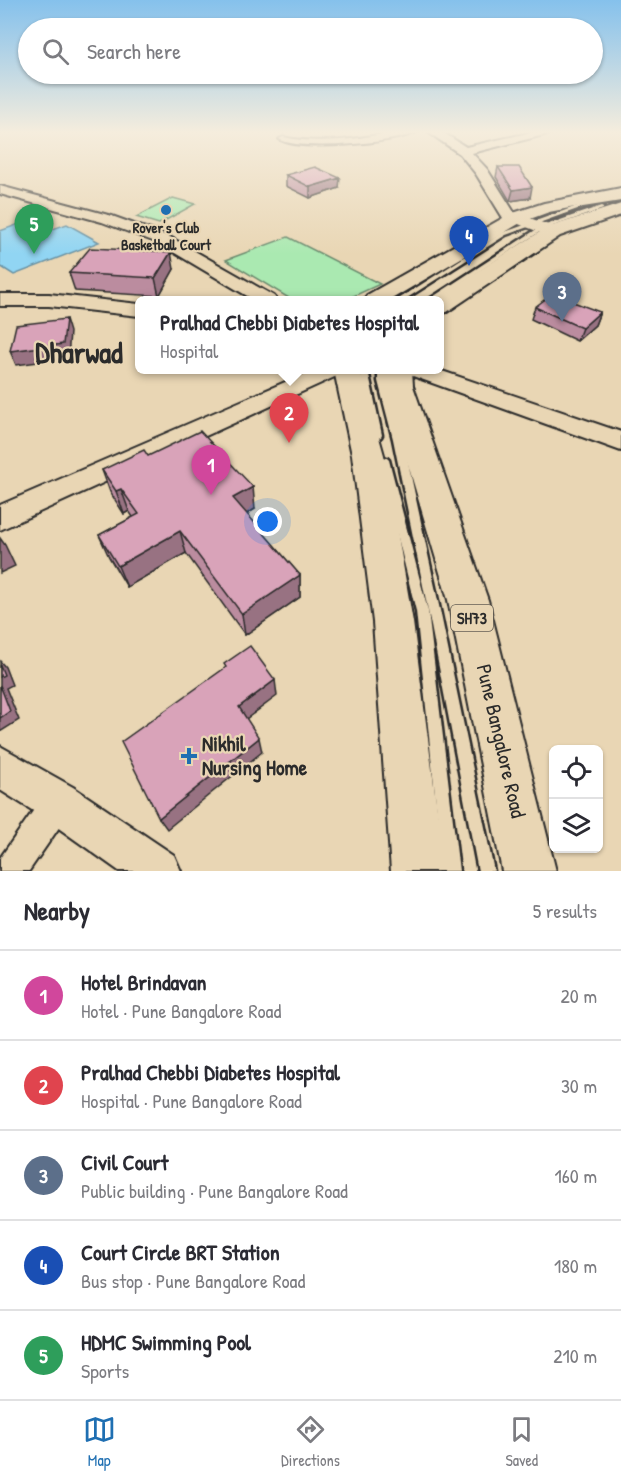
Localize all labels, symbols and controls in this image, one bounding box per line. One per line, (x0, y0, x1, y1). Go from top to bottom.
search box (18, 18, 603, 84)
icon: search (39, 35, 72, 68)
text: Search here (87, 36, 181, 66)
marker: Rover's Club Basketball Court (159, 203, 173, 217)
pin: 5 (15, 204, 54, 254)
pin: 4 (450, 216, 488, 266)
place label: Rover's Club Basketball Court (121, 217, 212, 255)
pin: 3 (542, 272, 582, 322)
popup (135, 296, 444, 374)
text: Pralhad Chebbi Diabetes Hospital (160, 307, 419, 337)
district label: Dharwad (35, 332, 123, 372)
text: Hospital (160, 337, 218, 364)
pin: 2 (270, 394, 308, 443)
pin: 1 (192, 446, 230, 495)
your location (253, 507, 282, 536)
road number: SH73 (451, 605, 493, 631)
street label: Pune Bangalore Road (470, 661, 533, 821)
place label: Nikhil Nursing Home (202, 729, 308, 783)
map controls (549, 745, 603, 853)
button: locate (549, 745, 603, 799)
marker: Nikhil Nursing Home (180, 747, 198, 765)
button: layers (549, 799, 603, 853)
text: Nearby (24, 893, 90, 928)
text: 5 results (533, 897, 597, 924)
text: Hotel Brindavan (81, 967, 206, 997)
text: 1 (40, 982, 47, 1009)
text: 20 m (560, 982, 597, 1009)
text: Hotel · Pune Bangalore Road (81, 997, 281, 1024)
text: Pralhad Chebbi Diabetes Hospital (81, 1057, 340, 1087)
text: 2 (39, 1072, 48, 1099)
text: 30 m (561, 1072, 597, 1099)
text: Hospital · Pune Bangalore Road (81, 1087, 302, 1114)
text: Civil Court (81, 1147, 168, 1177)
text: 3 (39, 1162, 48, 1189)
text: 160 m (555, 1162, 597, 1189)
text: Public building · Pune Bangalore Road (81, 1177, 348, 1204)
text: Court Circle BRT Station (81, 1237, 280, 1267)
text: 4 (40, 1252, 47, 1279)
text: 180 m (554, 1252, 597, 1279)
text: Bus stop · Pune Bangalore Road (81, 1267, 305, 1294)
text: HDMC Swimming Pool (81, 1327, 251, 1357)
text: 5 (39, 1342, 48, 1369)
text: 210 m (553, 1342, 597, 1369)
text: Sports (81, 1357, 129, 1384)
tab: Map (83, 1413, 116, 1471)
tab: Directions (281, 1413, 340, 1471)
tab: Saved (505, 1413, 538, 1471)

